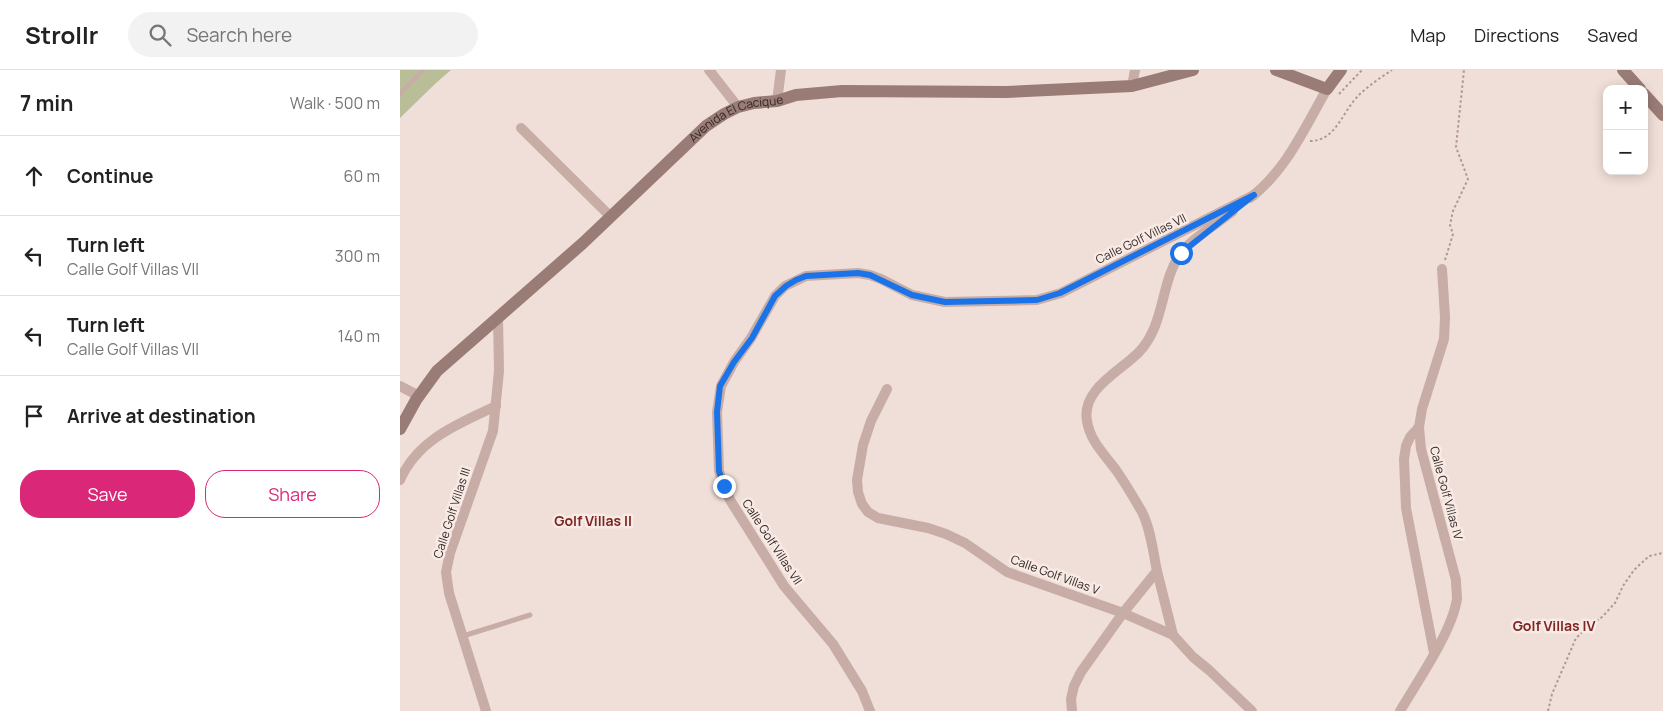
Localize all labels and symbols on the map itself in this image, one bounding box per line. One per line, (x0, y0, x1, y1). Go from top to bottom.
street label: Avenida El Cacique (685, 91, 785, 146)
street label: Calle Golf Villas VII (1093, 209, 1189, 268)
route start (1170, 242, 1193, 265)
street label: Calle Golf Villas IV (1426, 444, 1467, 542)
street label: Calle Golf Villas III (429, 465, 474, 560)
route end (713, 475, 736, 498)
street label: Calle Golf Villas VII (738, 496, 806, 588)
district label: Golf Villas II (554, 511, 632, 530)
street label: Calle Golf Villas V (1008, 551, 1103, 599)
district label: Golf Villas IV (1513, 616, 1595, 635)

